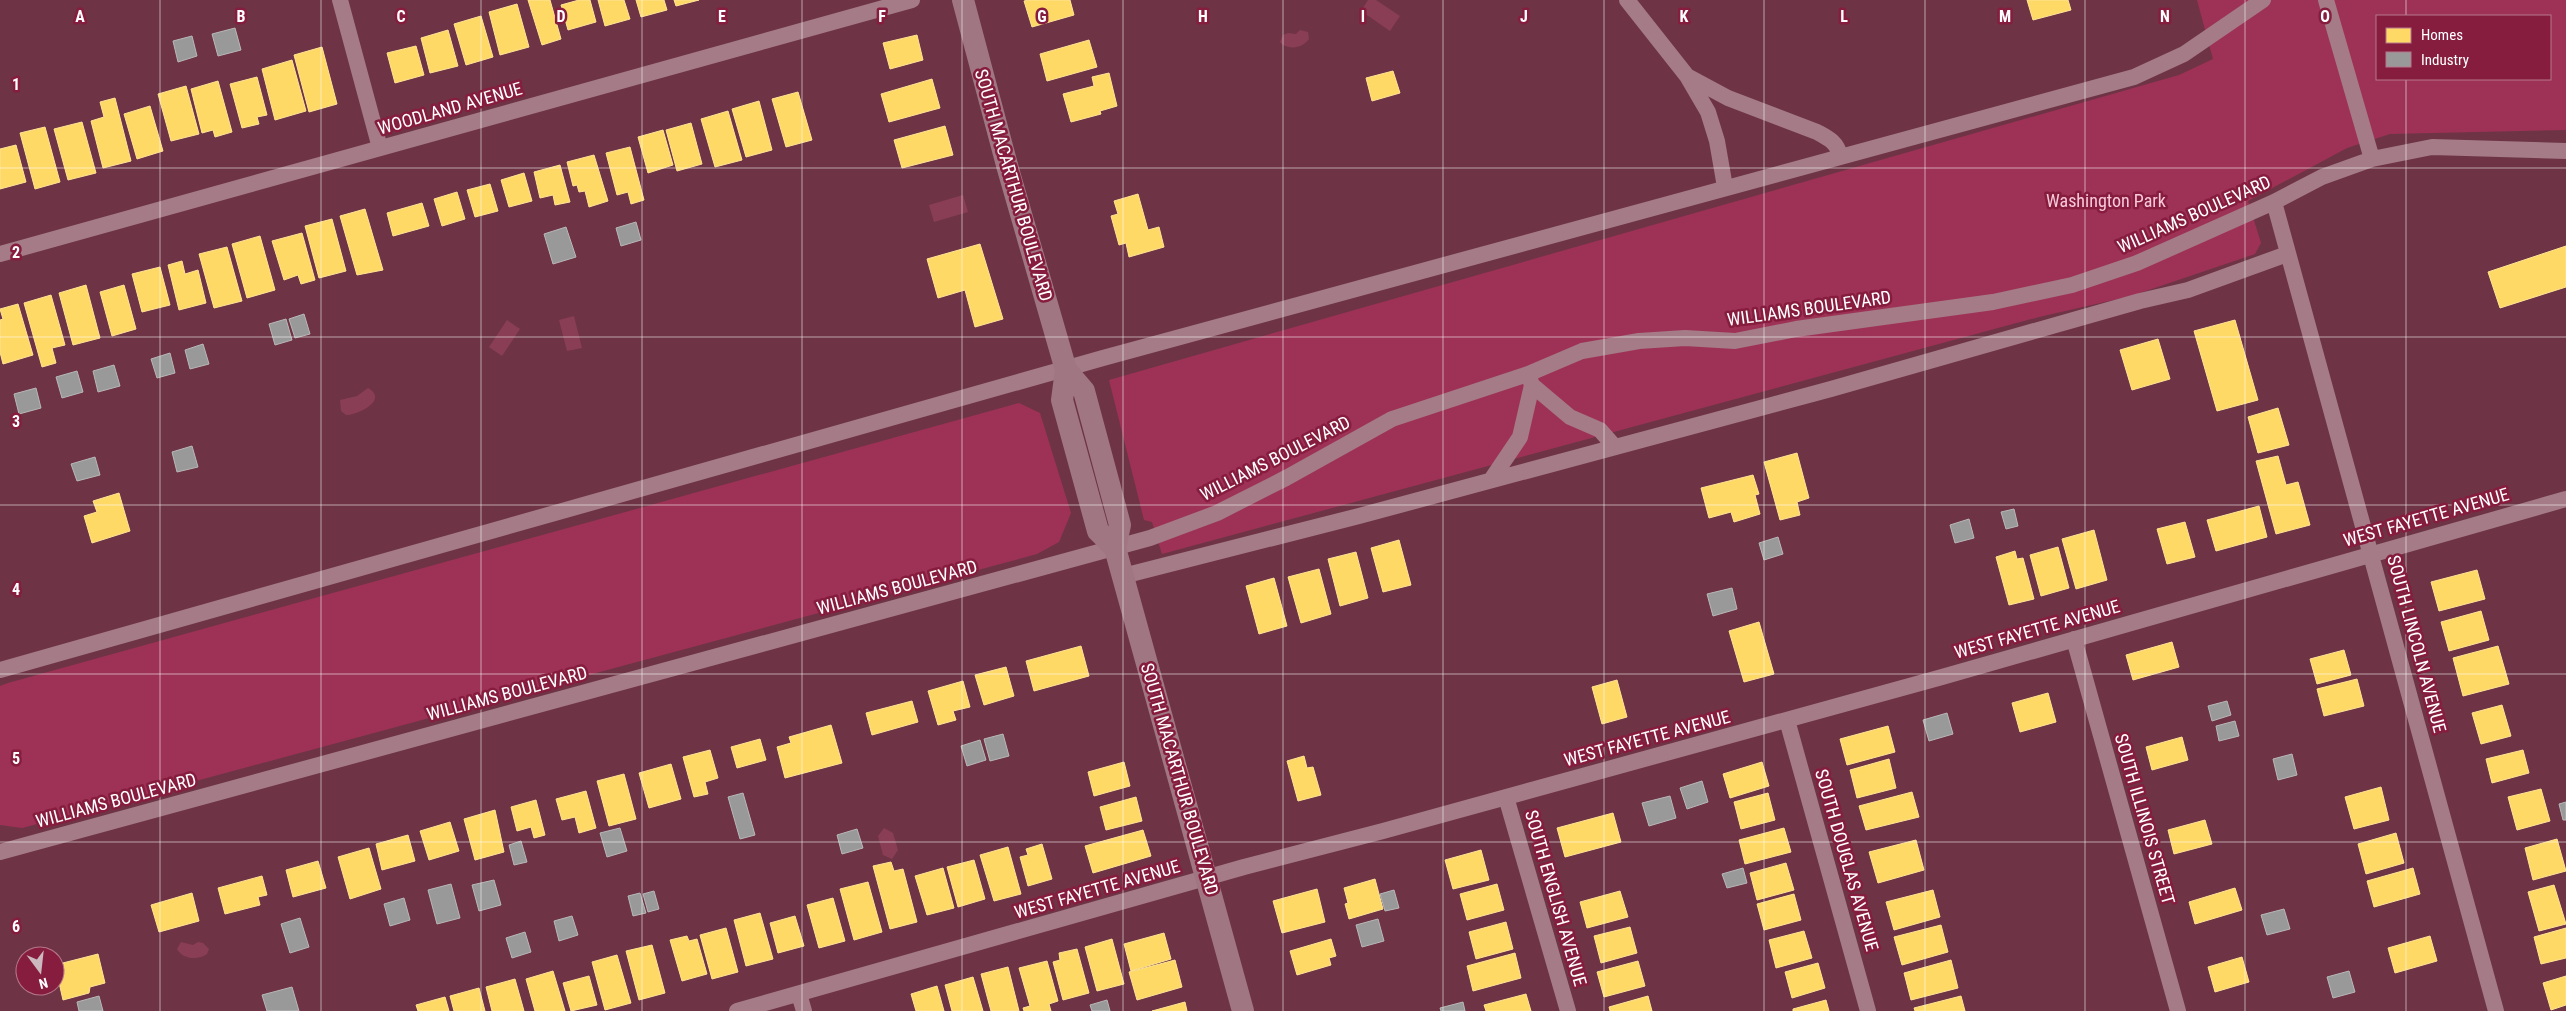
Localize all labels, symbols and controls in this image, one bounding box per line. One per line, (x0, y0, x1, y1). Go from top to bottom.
text: A (75, 7, 85, 26)
text: B (237, 7, 246, 26)
text: C (396, 7, 406, 26)
text: D (556, 7, 566, 26)
text: E (718, 7, 726, 26)
text: F (878, 7, 886, 26)
text: G (1037, 7, 1047, 26)
text: H (1198, 7, 1208, 26)
text: I (1361, 7, 1365, 26)
text: J (1520, 7, 1528, 26)
text: K (1680, 7, 1689, 26)
text: L (1840, 7, 1848, 26)
text: M (1999, 7, 2011, 26)
text: N (2160, 7, 2170, 26)
text: O (2320, 7, 2330, 26)
legend (2376, 15, 2551, 80)
text: Homes (2421, 26, 2463, 44)
text: Industry (2421, 51, 2469, 69)
street label: SOUTH MACARTHUR BOULEVARD (971, 66, 1057, 304)
text: 1 (12, 75, 20, 94)
street label: WOODLAND AVENUE (375, 77, 525, 139)
street label: WILLIAMS BOULEVARD (2114, 171, 2274, 257)
park label: Washington Park (2046, 190, 2166, 211)
text: 2 (12, 243, 20, 262)
street label: WILLIAMS BOULEVARD (1726, 286, 1892, 330)
street label: WILLIAMS BOULEVARD (1197, 411, 1353, 505)
text: 3 (12, 412, 20, 431)
street label: WEST FAYETTE AVENUE (2341, 483, 2511, 551)
street label: SOUTH LINCOLN AVENUE (2383, 553, 2451, 735)
street label: WILLIAMS BOULEVARD (814, 555, 980, 619)
text: 4 (12, 580, 20, 599)
street label: WEST FAYETTE AVENUE (1952, 595, 2122, 663)
street label: SOUTH MACARTHUR BOULEVARD (1137, 660, 1223, 898)
street label: WILLIAMS BOULEVARD (424, 661, 590, 725)
street label: WEST FAYETTE AVENUE (1562, 706, 1732, 770)
street label: SOUTH ILLINOIS STREET (2111, 731, 2179, 907)
text: 5 (12, 749, 20, 768)
street label: SOUTH DOUGLAS AVENUE (1811, 767, 1883, 953)
street label: WILLIAMS BOULEVARD (33, 768, 199, 832)
street label: SOUTH ENGLISH AVENUE (1521, 808, 1591, 989)
street label: WEST FAYETTE AVENUE (1012, 855, 1182, 923)
text: 6 (12, 917, 20, 936)
north arrow (15, 946, 65, 996)
text: N (37, 975, 50, 992)

